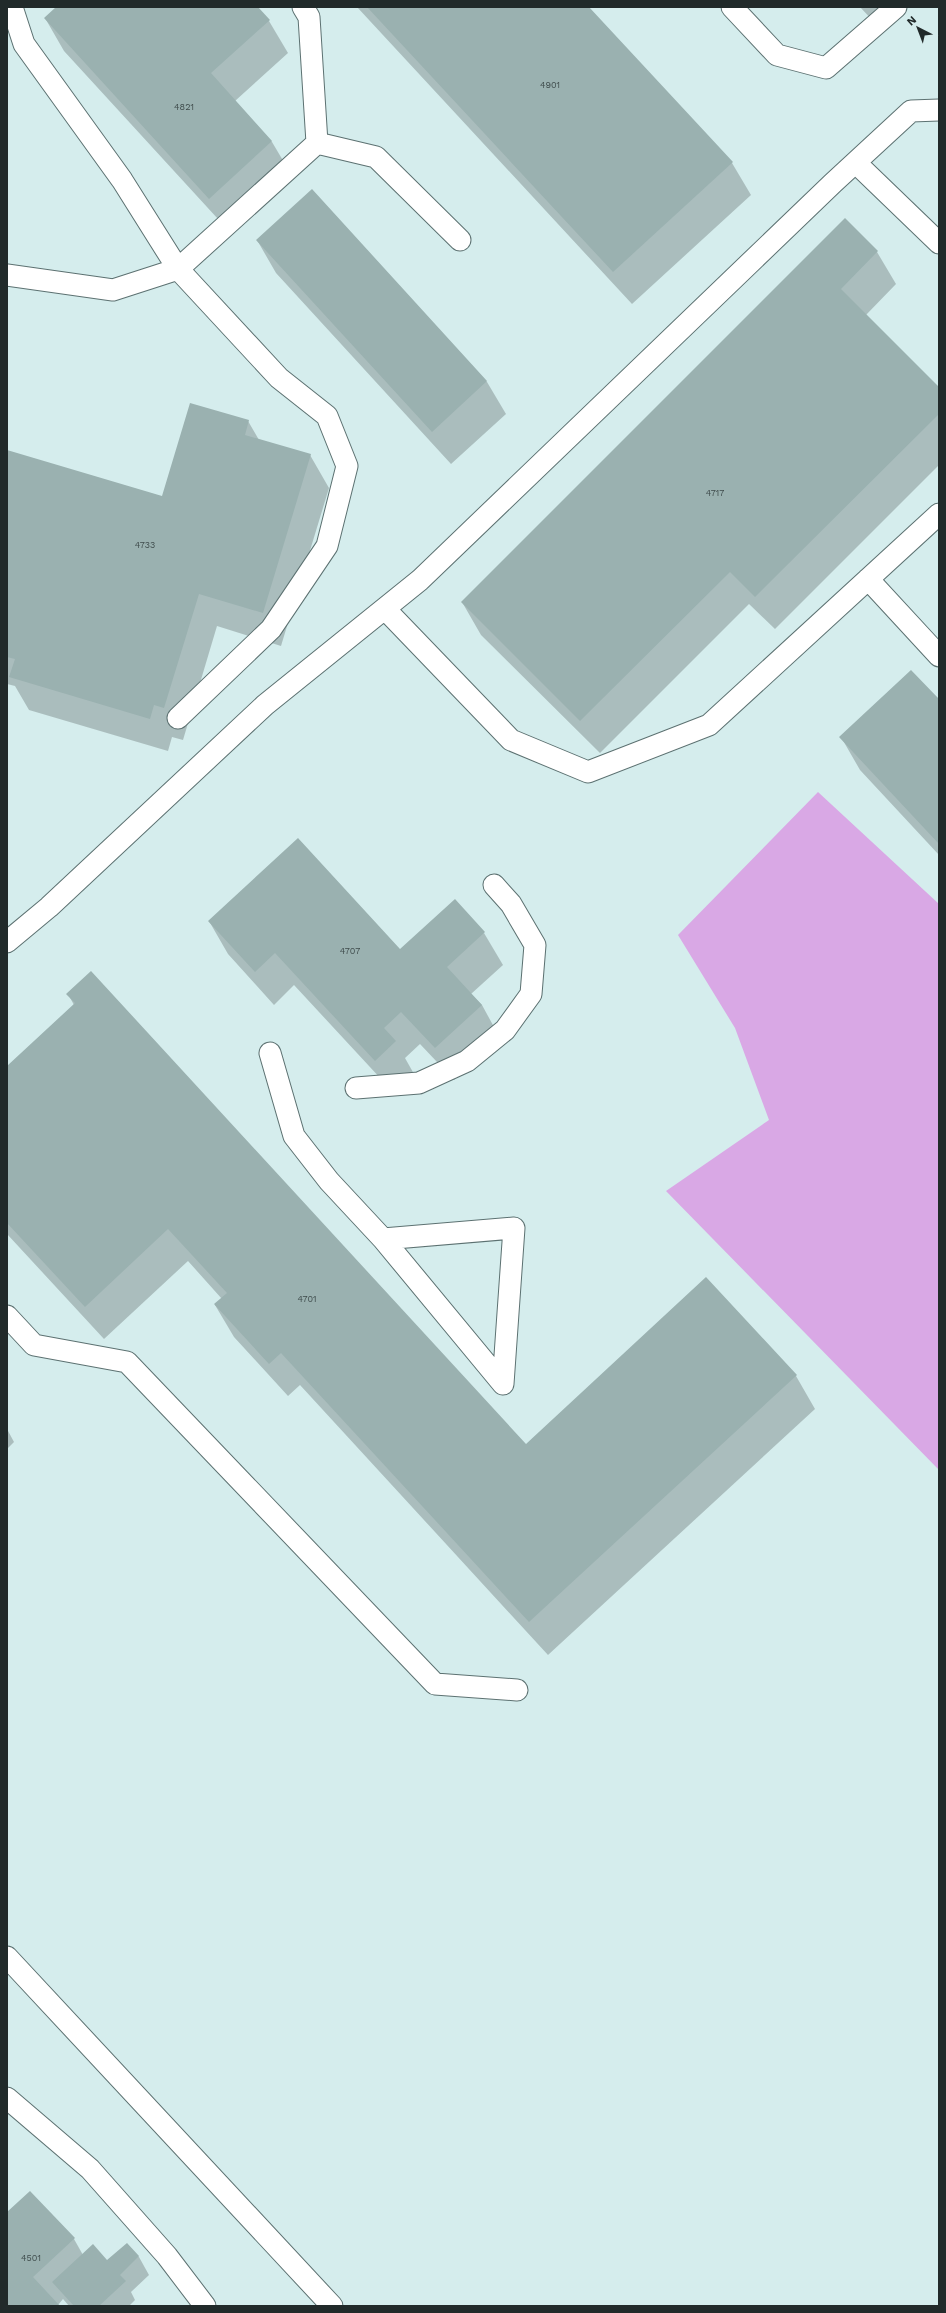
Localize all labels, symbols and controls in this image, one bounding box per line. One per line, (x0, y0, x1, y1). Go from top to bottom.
north arrow (898, 8, 938, 48)
text: N (904, 13, 919, 28)
house number: 4901 (540, 80, 560, 90)
house number: 4821 (174, 102, 194, 112)
house number: 4717 (706, 488, 724, 498)
house number: 4733 (135, 540, 155, 550)
house number: 4707 (340, 946, 360, 956)
house number: 4701 (297, 1294, 317, 1304)
house number: 4501 (21, 2253, 41, 2263)

